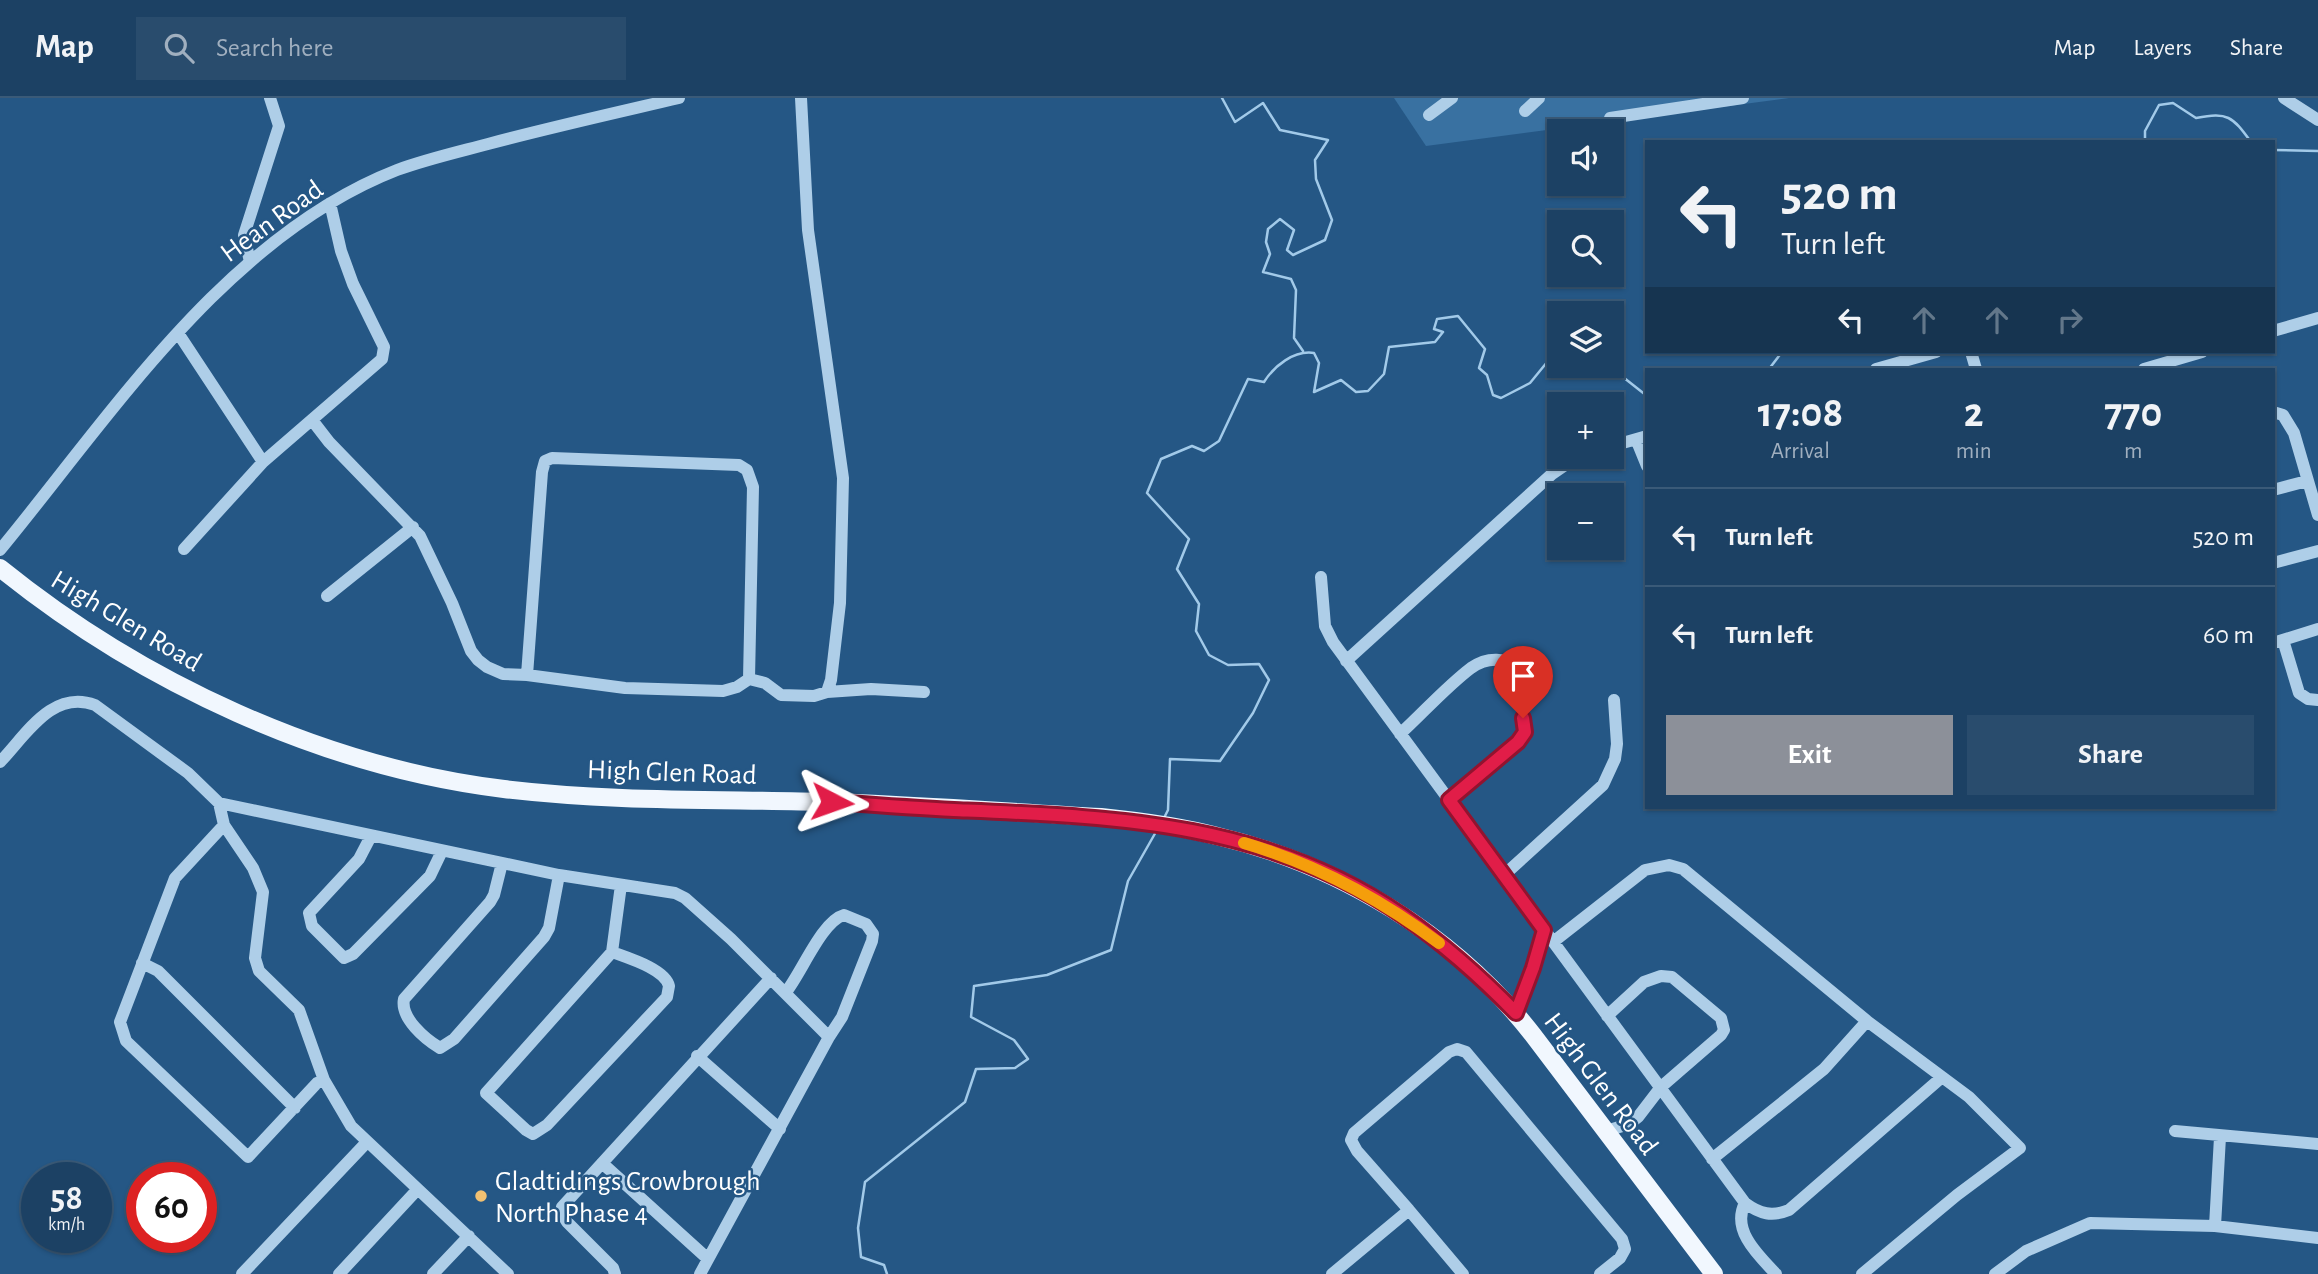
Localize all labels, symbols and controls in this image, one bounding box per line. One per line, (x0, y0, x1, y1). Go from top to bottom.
search box (136, 17, 626, 80)
icon: search (160, 29, 198, 67)
text: Map (35, 31, 94, 64)
text: Search here (216, 35, 334, 61)
text: Map (2053, 36, 2095, 60)
text: Layers (2133, 36, 2192, 60)
text: Share (2230, 36, 2283, 60)
map controls (1547, 119, 1624, 560)
button: sound (1547, 119, 1624, 196)
icon: left (1666, 168, 1757, 259)
text: 520 m (1781, 170, 1898, 219)
street label: Hean Road (216, 175, 329, 268)
button: search (1547, 210, 1624, 287)
text: Turn left (1781, 228, 1885, 260)
button: layers (1547, 301, 1624, 378)
icon: left (1832, 301, 1870, 339)
icon: ahead (1905, 301, 1943, 339)
icon: ahead (1978, 301, 2016, 339)
icon: right (2051, 301, 2089, 339)
button: + (1547, 392, 1624, 469)
text: 17:08 (1758, 392, 1843, 434)
text: 2 (1964, 392, 1984, 434)
text: 770 (2104, 392, 2162, 434)
text: Arrival (1771, 440, 1830, 463)
text: min (1956, 440, 1992, 463)
text: m (2124, 440, 2142, 463)
button: − (1547, 483, 1624, 560)
icon: left (1666, 518, 1704, 556)
text: Turn left (1725, 524, 1813, 550)
text: 520 m (2192, 524, 2254, 550)
street label: High Glen Road (46, 566, 206, 677)
icon: left (1666, 616, 1704, 654)
text: Turn left (1725, 622, 1813, 648)
text: 60 m (2203, 622, 2254, 648)
pin (1493, 646, 1553, 718)
icon: arrive (1504, 657, 1542, 695)
button: Exit (1666, 715, 1953, 795)
button: Share (1967, 715, 2254, 795)
street label: High Glen Road (587, 756, 757, 790)
position arrow (795, 765, 869, 839)
street label: High Glen Road (1538, 1008, 1663, 1160)
speed limit sign: 60 (126, 1162, 217, 1253)
place label: Gladtidings Crowbrough North Phase 4 (495, 1168, 761, 1228)
text: 58 (50, 1181, 83, 1216)
marker: Gladtidings Crowbrough North Phase 4 (473, 1188, 489, 1204)
text: km/h (48, 1216, 85, 1234)

